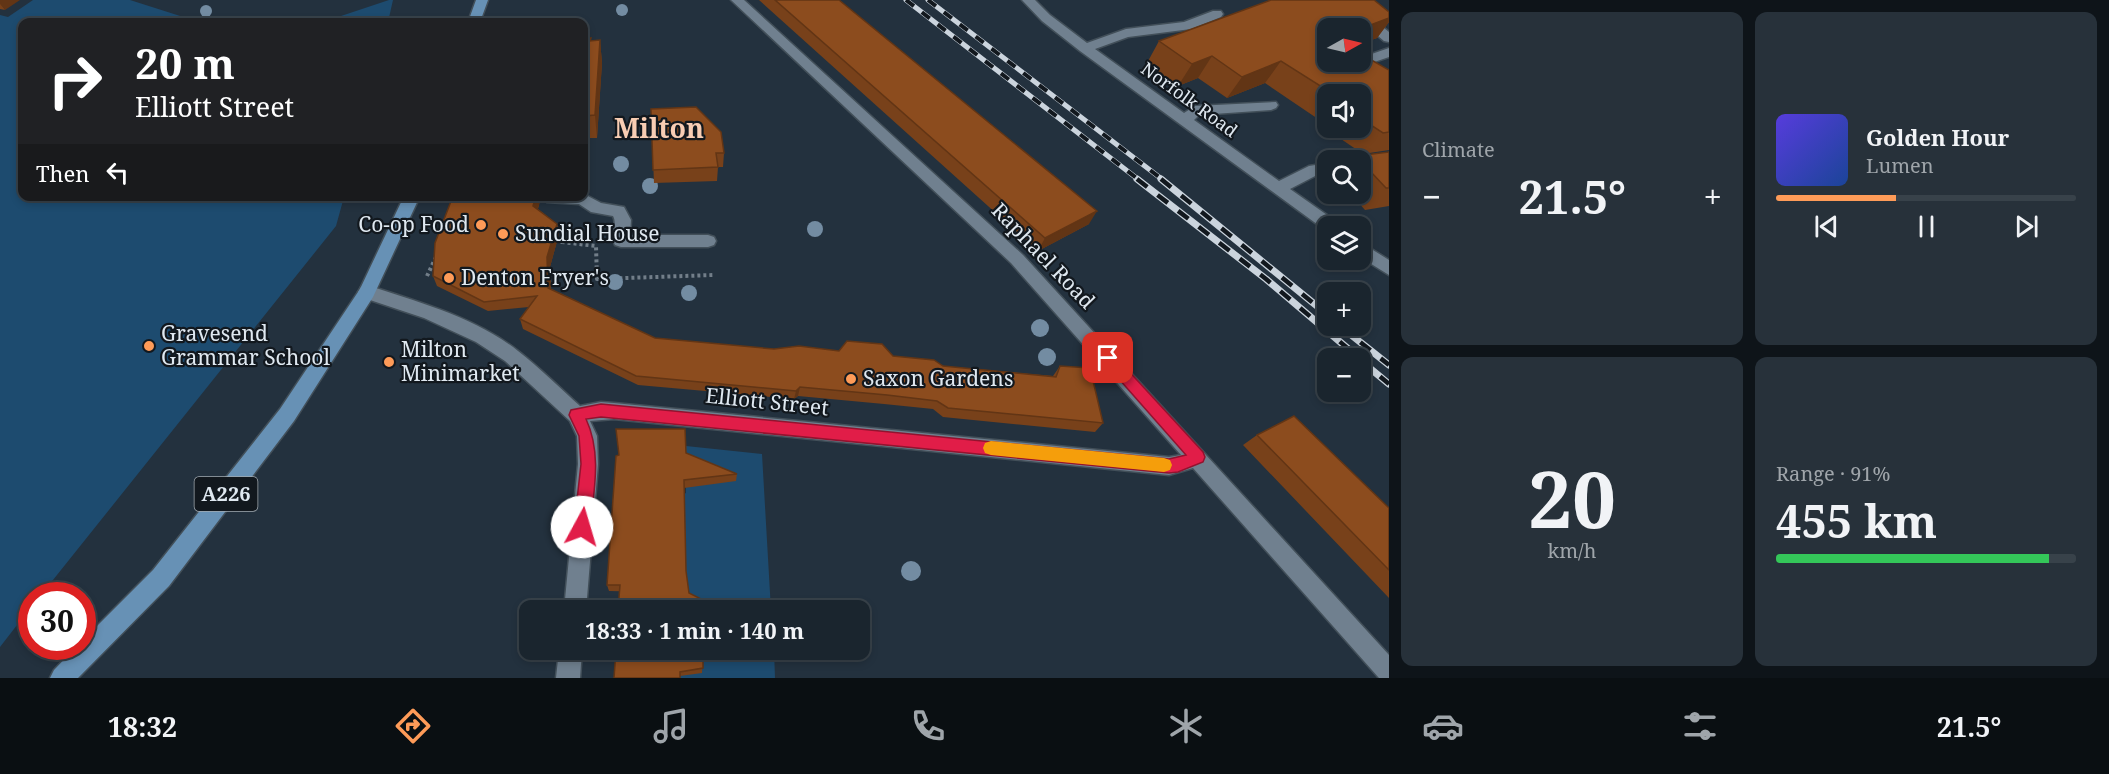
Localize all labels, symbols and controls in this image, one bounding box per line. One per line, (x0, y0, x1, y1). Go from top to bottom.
north arrow (1317, 18, 1371, 72)
map controls (1317, 18, 1371, 402)
text: 20 m (135, 34, 235, 91)
icon: right (36, 42, 114, 120)
street label: Norfolk Road (1137, 56, 1243, 142)
button: sound (1317, 84, 1371, 138)
text: Elliott Street (135, 88, 294, 125)
district label: Milton (614, 109, 704, 146)
text: Golden Hour (1866, 122, 2009, 152)
text: Climate (1422, 136, 1495, 163)
button: search (1317, 150, 1371, 204)
text: Lumen (1866, 152, 1934, 179)
icon: left (101, 156, 134, 189)
text: Then (36, 158, 89, 188)
text: 21.5° (1519, 166, 1626, 227)
text: − (1422, 174, 1441, 219)
text: + (1704, 174, 1722, 219)
street label: Raphael Road (986, 196, 1102, 315)
place label: Co-op Food (358, 210, 469, 238)
icon: previous (1810, 210, 1843, 243)
icon: pause (1910, 210, 1943, 243)
icon: next (2010, 210, 2043, 243)
button: layers (1317, 216, 1371, 270)
marker: Co-op Food (474, 218, 488, 232)
place label: Sundial House (515, 219, 660, 247)
marker: Sundial House (496, 227, 510, 241)
place label: Denton Fryer's (461, 263, 609, 291)
marker: Denton Fryer's (442, 271, 456, 285)
button: + (1317, 282, 1371, 336)
place label: Gravesend Grammar School (161, 319, 330, 371)
pin (1082, 332, 1133, 383)
place label: Milton Minimarket (401, 335, 520, 387)
marker: Gravesend Grammar School (142, 339, 156, 353)
icon: arrive (1091, 341, 1124, 374)
button: − (1317, 348, 1371, 402)
marker: Milton Minimarket (382, 355, 396, 369)
place label: Saxon Gardens (863, 364, 1013, 392)
marker: Saxon Gardens (844, 372, 858, 386)
street label: Elliott Street (704, 381, 830, 421)
text: 20 (1528, 445, 1616, 551)
text: Range · 91% (1776, 460, 1890, 487)
road number: A226 (194, 477, 258, 511)
text: 455 km (1776, 490, 1937, 551)
position arrow (550, 495, 614, 559)
text: km/h (1547, 537, 1597, 564)
speed limit sign: 30 (18, 582, 96, 660)
text: 18:33 · 1 min · 140 m (585, 615, 804, 645)
icon: directions (392, 705, 434, 747)
icon: music (650, 705, 692, 747)
icon: phone (907, 705, 949, 747)
icon: climate (1165, 705, 1207, 747)
icon: car (1422, 705, 1464, 747)
icon: filters (1679, 705, 1721, 747)
text: 18:32 (108, 708, 177, 745)
text: 21.5° (1937, 708, 2001, 745)

